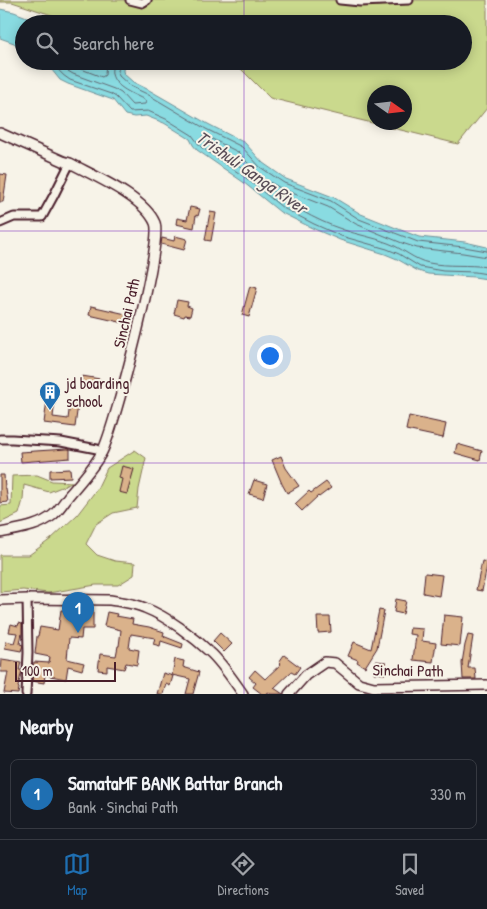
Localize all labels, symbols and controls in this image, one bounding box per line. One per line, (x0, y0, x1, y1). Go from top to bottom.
search box (15, 15, 472, 70)
icon: search (33, 29, 61, 57)
text: Search here (73, 30, 154, 56)
north arrow (367, 85, 412, 130)
water label: Trishuli Ganga River (191, 124, 314, 221)
street label: Sinchai Path (107, 276, 145, 350)
your location (257, 343, 283, 369)
place label: jd boarding school (64, 372, 129, 412)
building icon: jd boarding school (38, 380, 62, 411)
pin: 1 (62, 592, 94, 633)
street label: Sinchai Path (372, 658, 444, 682)
scale bar (15, 659, 116, 682)
text: 100 m (22, 661, 52, 680)
text: Nearby (20, 712, 73, 741)
text: SamataMF BANK Battar Branch (68, 770, 282, 796)
text: 1 (34, 783, 40, 805)
text: 330 m (430, 783, 466, 805)
text: Bank · Sinchai Path (68, 796, 178, 818)
tab: Map (63, 850, 91, 899)
tab: Directions (217, 850, 269, 899)
tab: Saved (395, 850, 424, 899)

